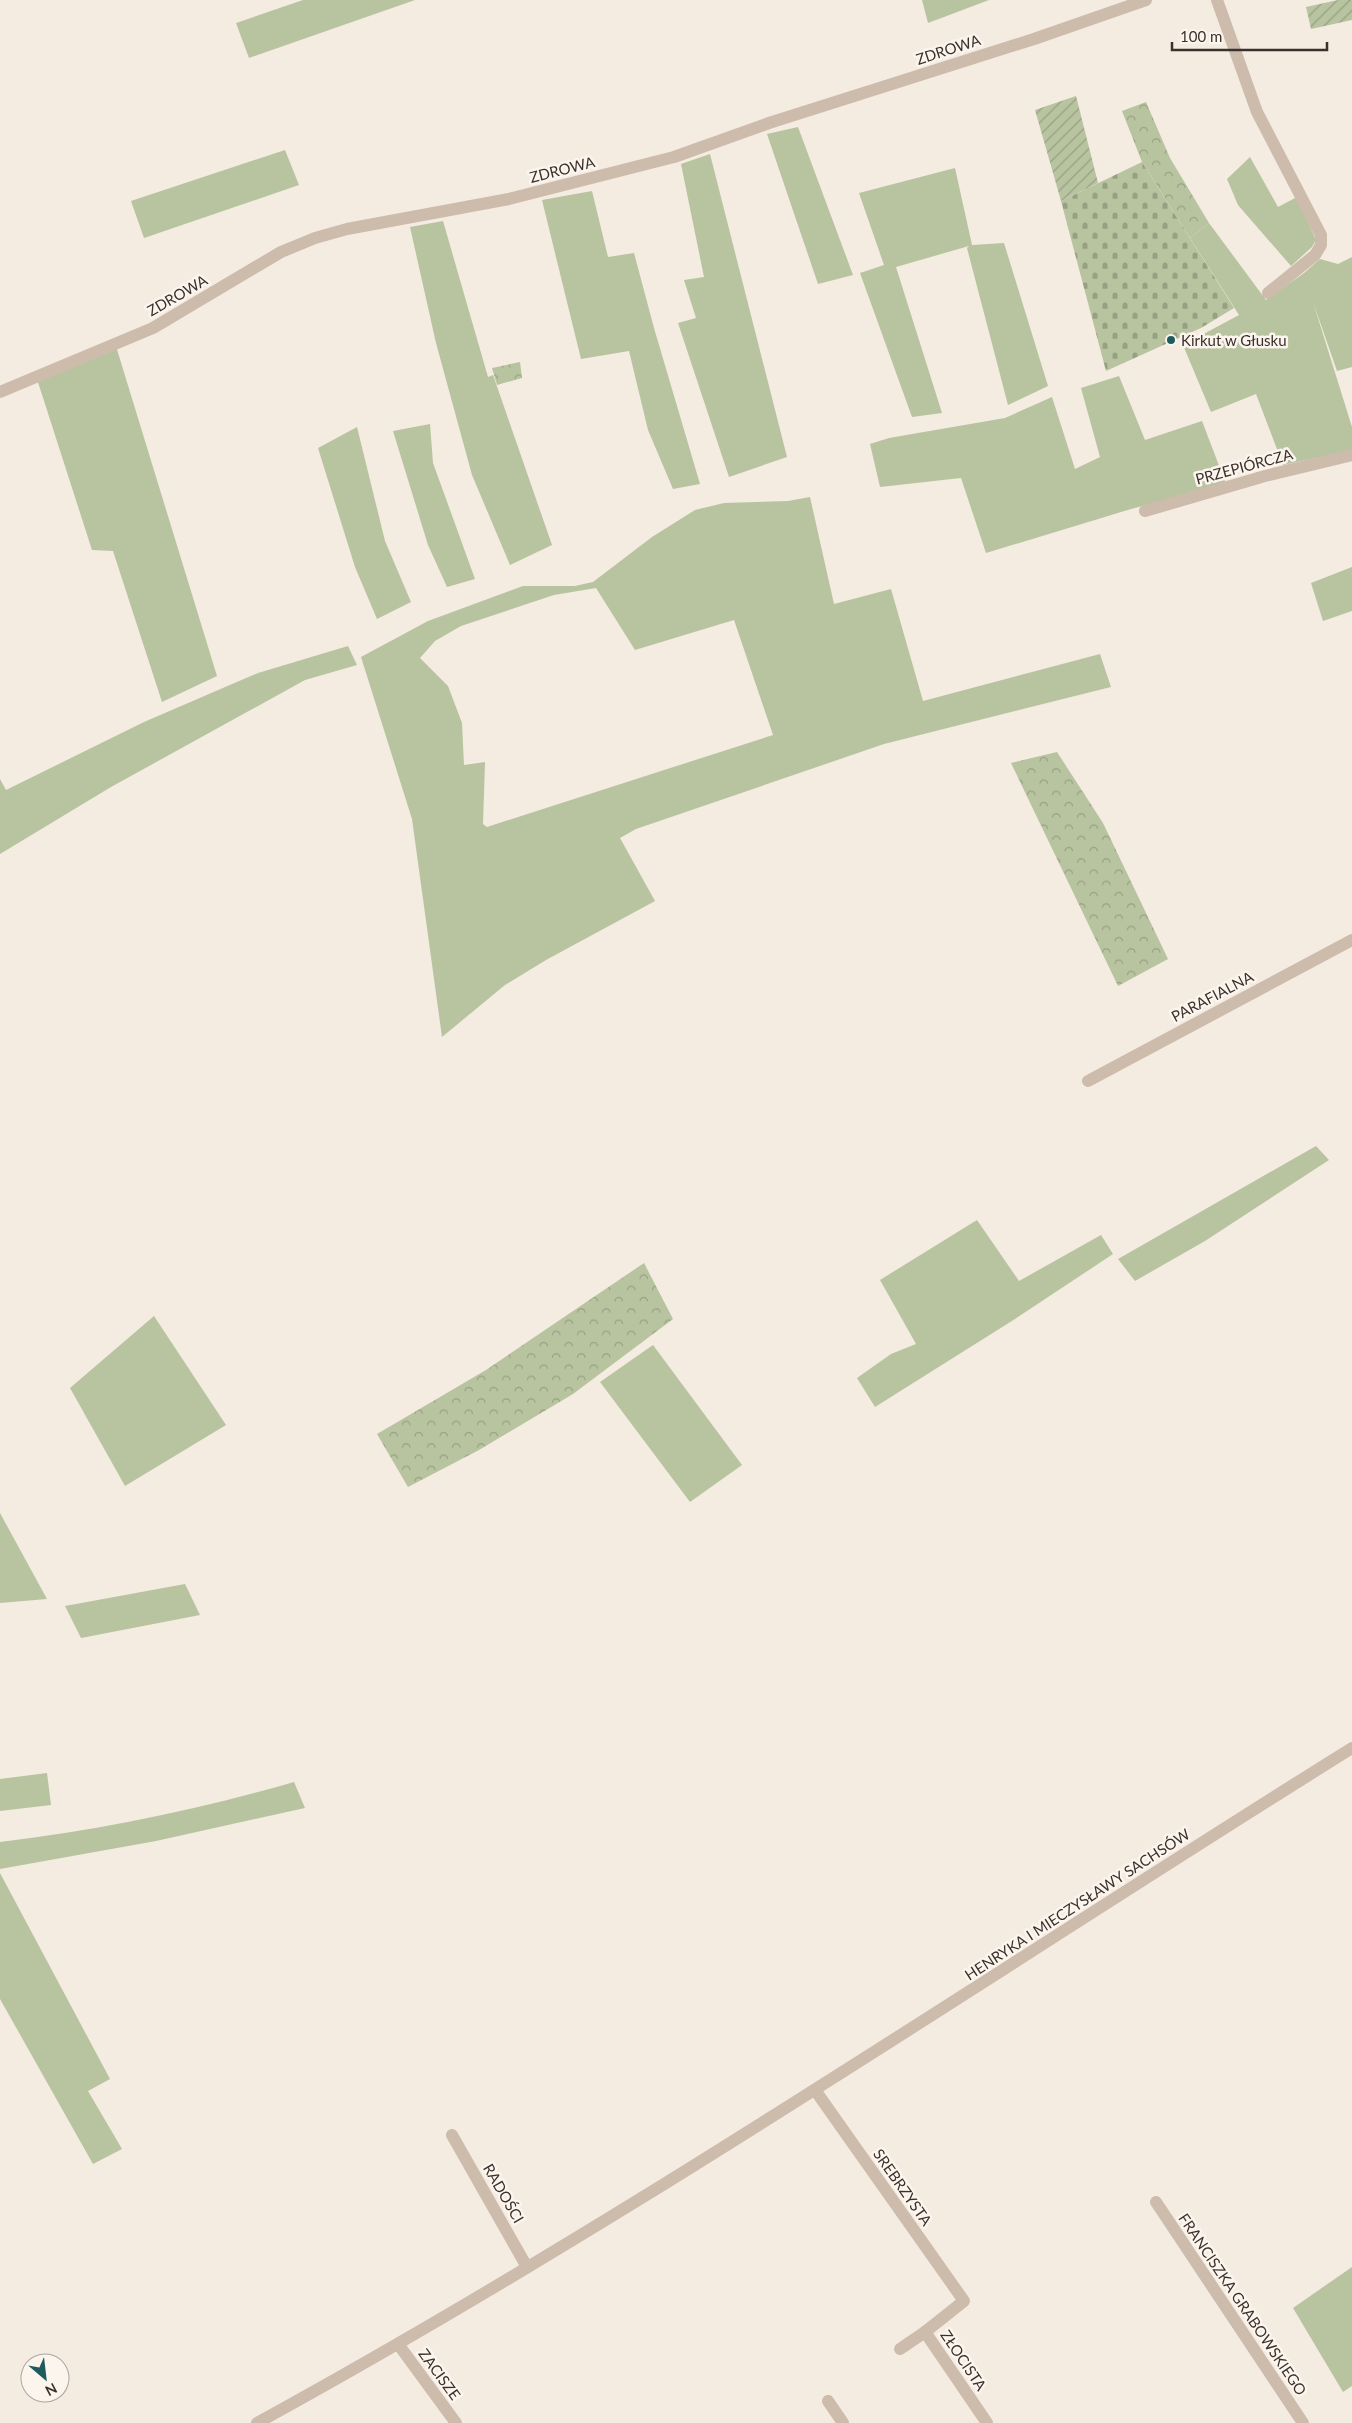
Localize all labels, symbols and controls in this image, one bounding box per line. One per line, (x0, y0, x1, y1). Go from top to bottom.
scale bar (1172, 20, 1327, 52)
text: 100 m (1180, 27, 1222, 45)
street label: ZDROWA (914, 30, 983, 68)
street label: ZDROWA (527, 152, 597, 186)
street label: ZDROWA (144, 270, 211, 319)
place label: Kirkut w Głusku (1181, 331, 1287, 349)
marker: Kirkut w Głusku (1165, 334, 1177, 346)
street label: PRZEPIÓRCZA (1193, 444, 1295, 488)
street label: PARAFIALNA (1168, 967, 1257, 1025)
street label: HENRYKA I MIECZYSŁAWY SACHSÓW (961, 1824, 1193, 1984)
street label: SREBRZYSTA (870, 2145, 937, 2229)
street label: RADOŚCI (480, 2160, 528, 2226)
street label: FRANCISZKA GRABOWSKIEGO (1175, 2210, 1311, 2398)
street label: ZŁOCISTA (937, 2326, 991, 2394)
street label: ZACISZE (415, 2345, 465, 2403)
north arrow (20, 2353, 70, 2403)
text: N (43, 2380, 60, 2400)

